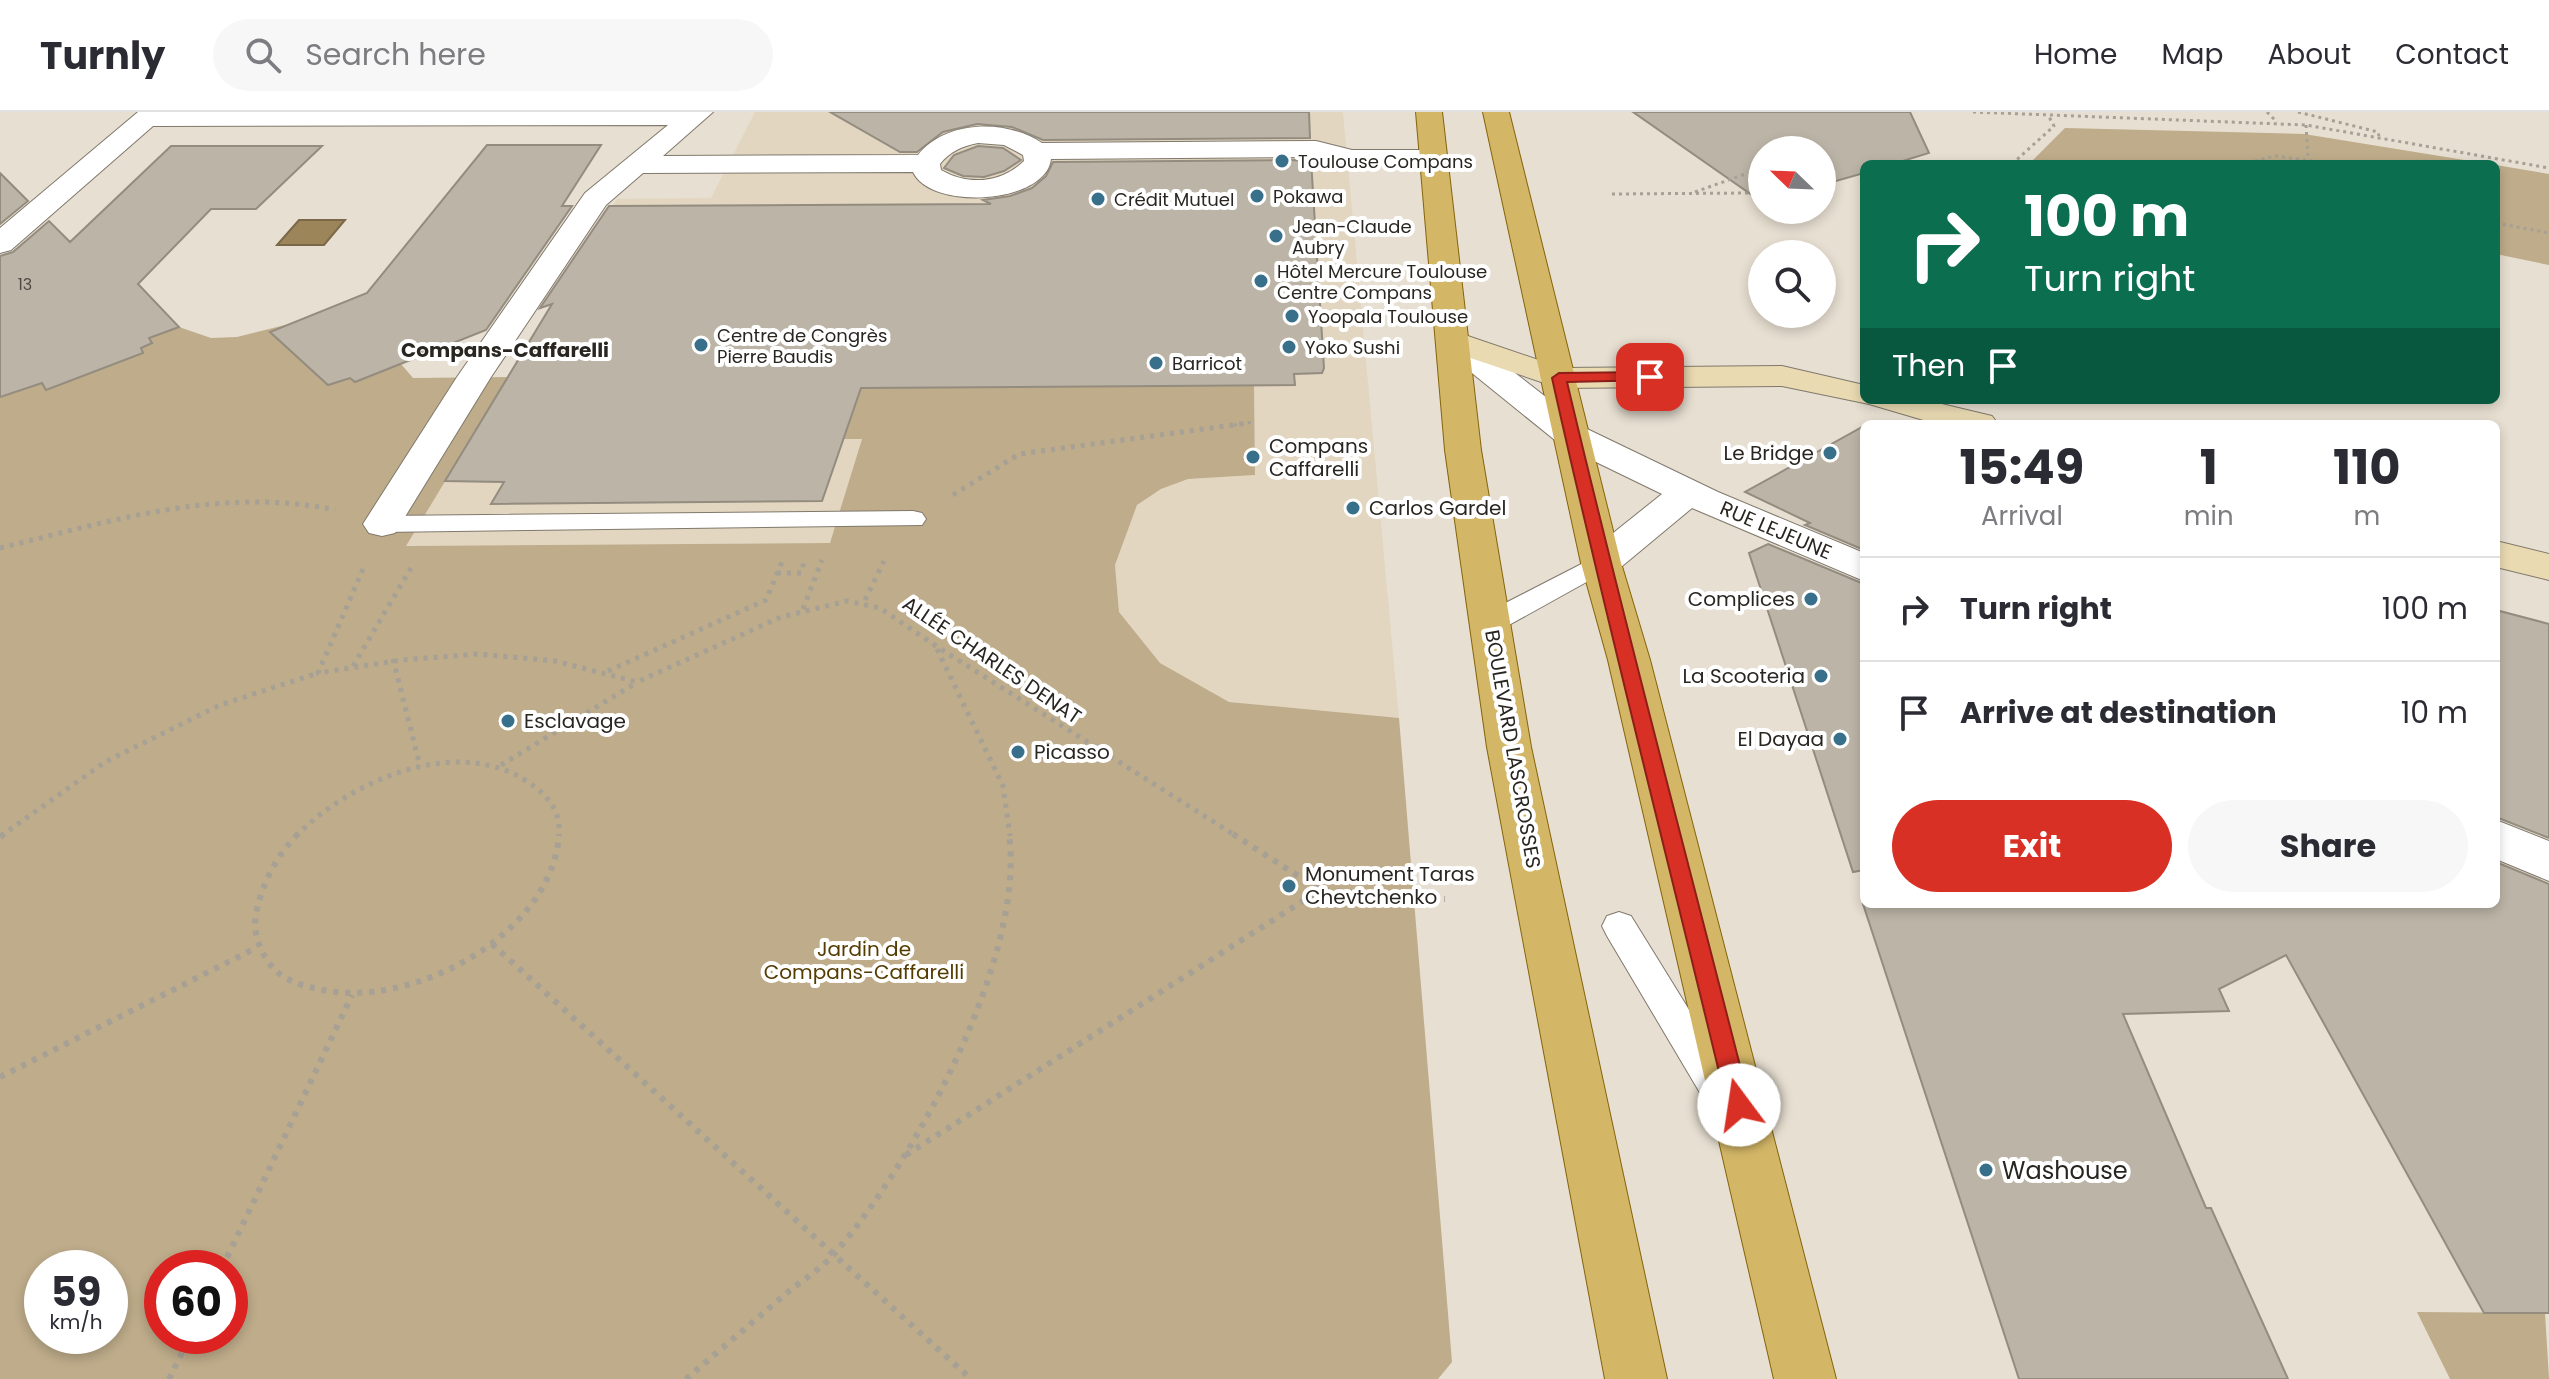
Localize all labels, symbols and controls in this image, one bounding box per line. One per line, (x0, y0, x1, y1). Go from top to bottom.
search box (213, 19, 773, 91)
text: Turnly (40, 29, 165, 82)
icon: search (241, 33, 285, 77)
text: Search here (305, 33, 486, 76)
text: Home (2034, 35, 2117, 74)
text: Map (2161, 35, 2223, 74)
text: About (2267, 35, 2351, 74)
text: Contact (2395, 35, 2509, 74)
north arrow (1748, 136, 1836, 224)
map controls (1748, 136, 1836, 328)
place label: Toulouse Compans (1298, 149, 1473, 174)
marker: Toulouse Compans (1273, 152, 1291, 170)
text: 100 m (2024, 177, 2189, 256)
place label: Pokawa (1273, 184, 1343, 209)
place label: Crédit Mutuel (1114, 187, 1234, 212)
marker: Pokawa (1248, 187, 1266, 205)
marker: Crédit Mutuel (1089, 190, 1107, 208)
icon: right (1892, 192, 1996, 296)
place label: Jean-Claude Aubry (1292, 214, 1412, 260)
marker: Jean-Claude Aubry (1267, 227, 1285, 245)
button: search (1748, 240, 1836, 328)
text: Turn right (2024, 253, 2195, 304)
place label: Hôtel Mercure Toulouse Centre Compans (1277, 259, 1487, 305)
marker: Hôtel Mercure Toulouse Centre Compans (1252, 272, 1270, 290)
house number: 13 (18, 273, 32, 296)
place label: Yoopala Toulouse (1308, 304, 1468, 329)
marker: Yoopala Toulouse (1283, 307, 1301, 325)
place label: Centre de Congrès Pierre Baudis (717, 323, 887, 369)
place label: Yoko Sushi (1305, 335, 1400, 360)
district label: Compans-Caffarelli (401, 336, 609, 364)
marker: Centre de Congrès Pierre Baudis (692, 336, 710, 354)
marker: Yoko Sushi (1280, 338, 1298, 356)
pin (1616, 343, 1684, 411)
text: Then (1892, 344, 1965, 387)
icon: arrive (1981, 344, 2025, 388)
place label: Barricot (1172, 351, 1242, 376)
marker: Barricot (1147, 354, 1165, 372)
icon: arrive (1628, 355, 1672, 399)
place label: Compans Caffarelli (1269, 432, 1368, 483)
text: 15:49 (1959, 434, 2084, 501)
text: 1 (2200, 434, 2218, 501)
text: 110 (2333, 434, 2401, 501)
place label: Le Bridge (1724, 439, 1814, 467)
marker: Le Bridge (1821, 444, 1839, 462)
marker: Compans Caffarelli (1244, 448, 1262, 466)
place label: Carlos Gardel (1369, 494, 1506, 522)
street label: RUE LEJEUNE (1716, 494, 1836, 566)
text: Arrival (1981, 498, 2063, 534)
text: min (2184, 498, 2234, 534)
text: m (2353, 498, 2380, 534)
marker: Carlos Gardel (1344, 499, 1362, 517)
place label: Complices (1688, 585, 1795, 613)
icon: right (1892, 587, 1936, 631)
text: Turn right (1960, 587, 2112, 630)
text: 100 m (2382, 587, 2468, 630)
street label: ALLÉE CHARLES DENAT (897, 590, 1087, 731)
marker: Complices (1802, 590, 1820, 608)
street label: BOULEVARD LASCROSSES (1478, 628, 1548, 870)
place label: La Scooteria (1682, 662, 1805, 690)
marker: La Scooteria (1812, 667, 1830, 685)
icon: arrive (1892, 691, 1936, 735)
text: Arrive at destination (1960, 691, 2277, 734)
text: 10 m (2401, 691, 2468, 734)
place label: Esclavage (524, 707, 626, 735)
marker: Esclavage (499, 712, 517, 730)
place label: El Dayaa (1738, 725, 1824, 753)
marker: El Dayaa (1831, 730, 1849, 748)
place label: Picasso (1034, 738, 1110, 766)
marker: Picasso (1009, 743, 1027, 761)
button: Exit (1892, 800, 2172, 892)
button: Share (2188, 800, 2468, 892)
place label: Monument Taras Chevtchenko (1305, 860, 1475, 911)
marker: Monument Taras Chevtchenko (1280, 877, 1298, 895)
park label: Jardin de Compans-Caffarelli (764, 935, 964, 986)
position arrow (1697, 1063, 1781, 1147)
place label: Washouse (2002, 1154, 2128, 1187)
marker: Washouse (1977, 1161, 1995, 1179)
speed limit sign: 60 (144, 1250, 248, 1354)
text: 59 (51, 1264, 101, 1320)
text: km/h (49, 1308, 103, 1336)

